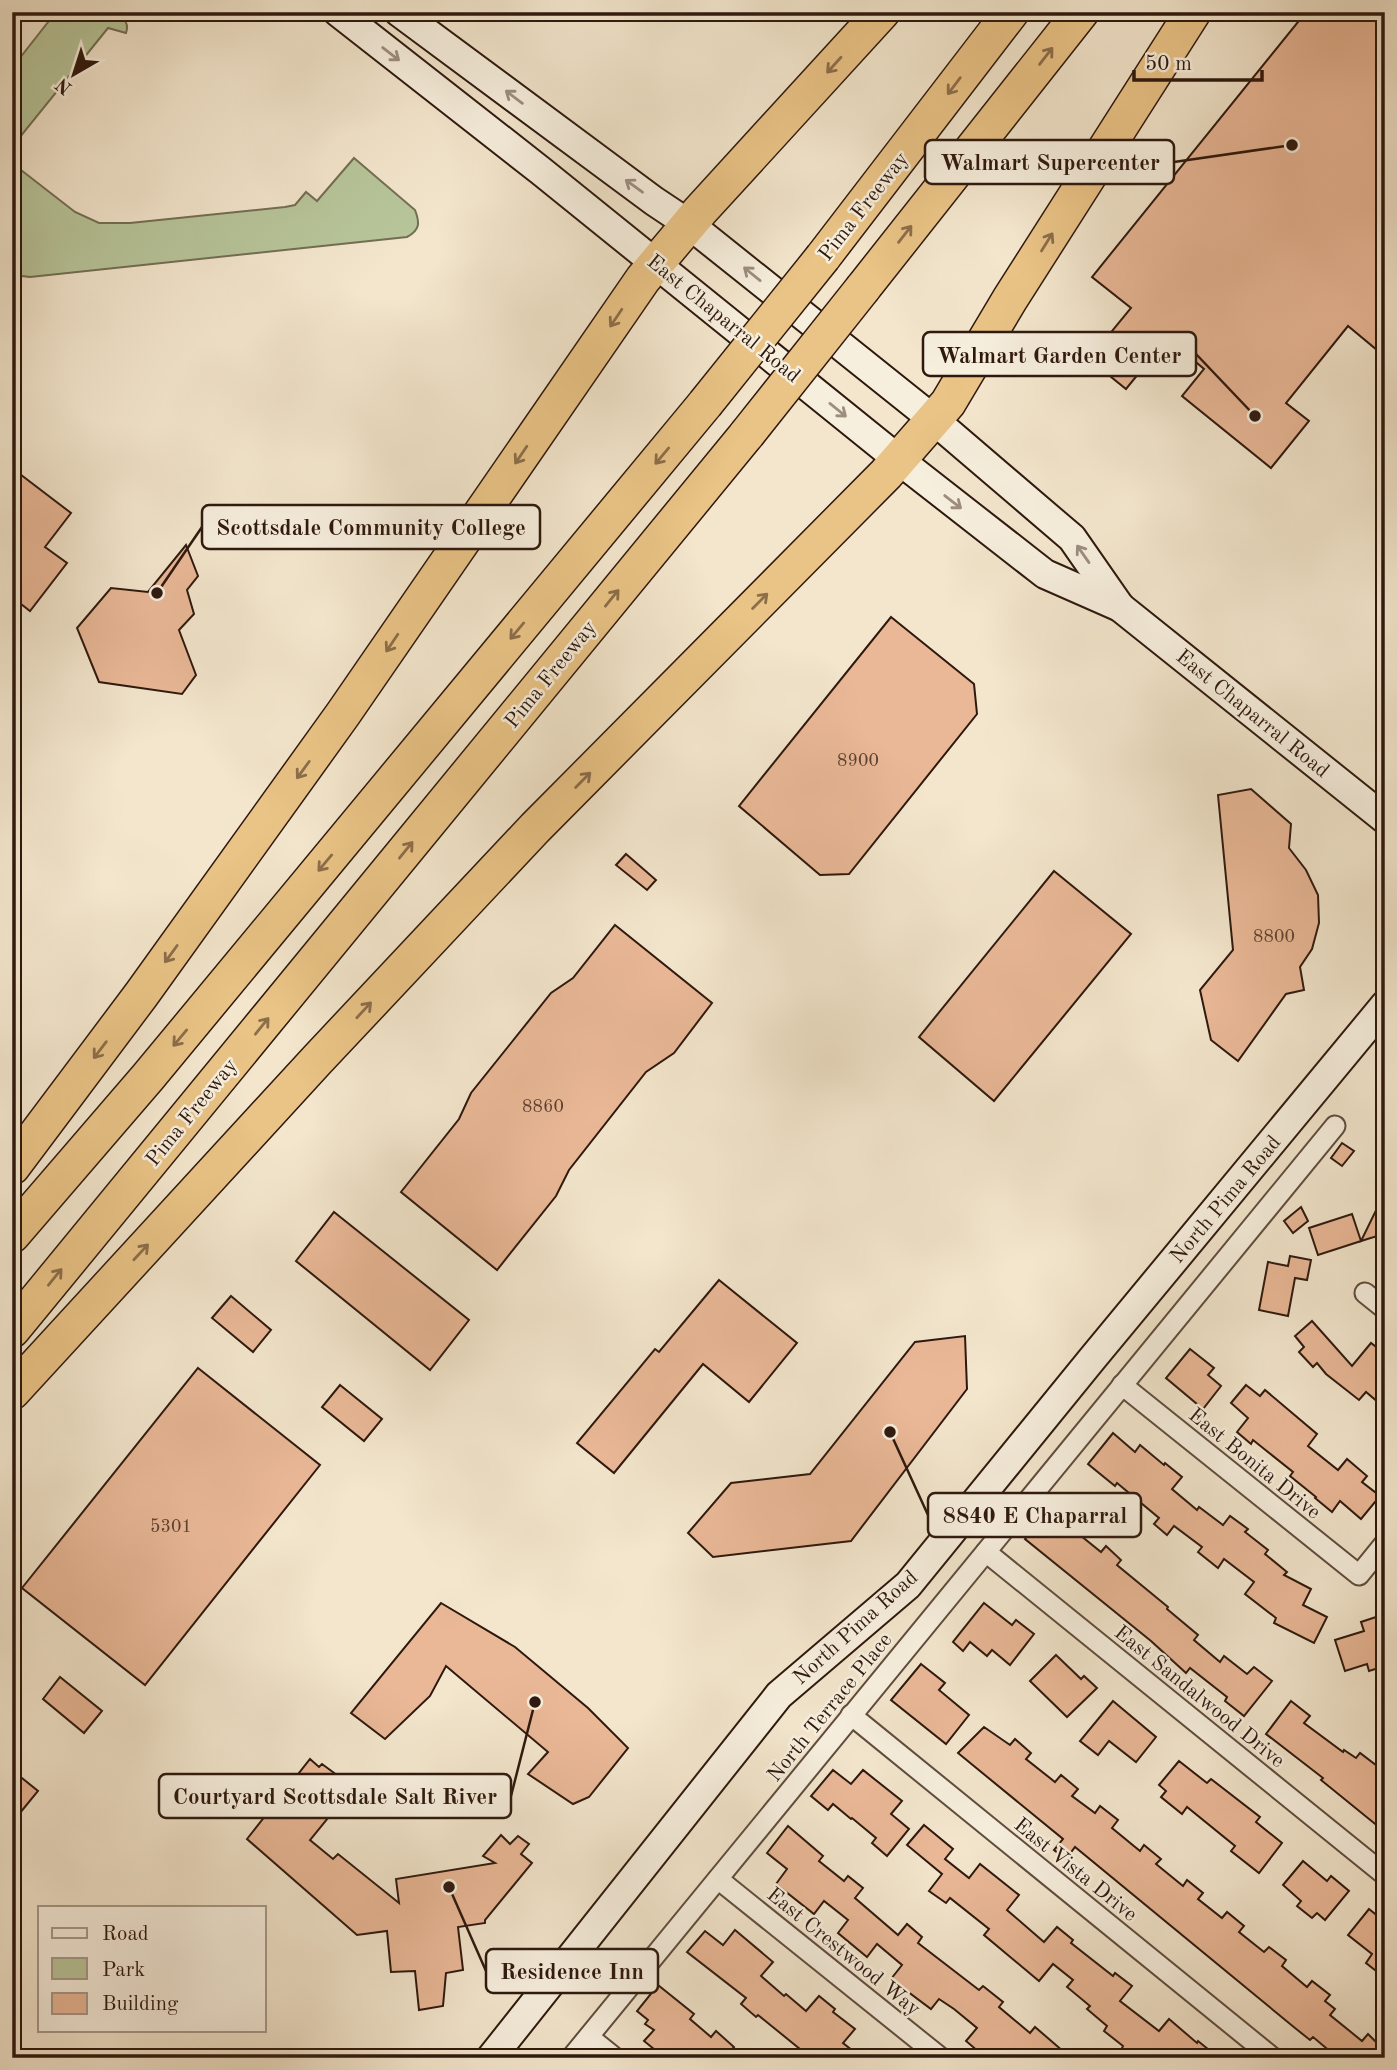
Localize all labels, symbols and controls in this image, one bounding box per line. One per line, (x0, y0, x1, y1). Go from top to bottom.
north arrow (38, 38, 108, 108)
scale bar (1134, 38, 1262, 82)
one-way arrow (382, 47, 400, 62)
one-way arrow (1039, 47, 1054, 66)
text: 50 m (1145, 54, 1192, 75)
one-way arrow (826, 56, 843, 73)
text: N (53, 73, 76, 97)
one-way arrow (947, 76, 962, 95)
one-way arrow (505, 90, 524, 105)
callout: Walmart Supercenter (925, 140, 1174, 184)
street label: Pima Freeway (815, 149, 913, 265)
text: Walmart Supercenter (940, 152, 1160, 175)
one-way arrow (625, 179, 644, 194)
one-way arrow (898, 226, 913, 244)
one-way arrow (1040, 232, 1054, 252)
street label: East Chaparral Road (643, 251, 804, 387)
one-way arrow (743, 267, 762, 282)
one-way arrow (609, 308, 623, 328)
callout: Walmart Garden Center (923, 332, 1196, 376)
text: Walmart Garden Center (937, 345, 1181, 368)
one-way arrow (828, 402, 846, 417)
one-way arrow (514, 445, 528, 464)
one-way arrow (654, 447, 670, 465)
one-way arrow (944, 494, 962, 509)
callout: Scottsdale Community College (202, 505, 540, 549)
text: Scottsdale Community College (216, 517, 526, 540)
one-way arrow (1076, 545, 1090, 564)
one-way arrow (604, 589, 620, 607)
one-way arrow (751, 593, 768, 610)
street label: Pima Freeway (502, 617, 601, 733)
one-way arrow (509, 622, 525, 640)
one-way arrow (385, 633, 399, 652)
street label: East Chaparral Road (1172, 646, 1333, 782)
house number: 8900 (837, 752, 879, 770)
one-way arrow (296, 760, 311, 778)
one-way arrow (574, 772, 591, 789)
one-way arrow (398, 841, 414, 859)
one-way arrow (317, 854, 333, 872)
house number: 8800 (1253, 928, 1295, 946)
one-way arrow (163, 944, 178, 963)
one-way arrow (355, 1002, 372, 1019)
one-way arrow (254, 1017, 269, 1035)
one-way arrow (172, 1029, 187, 1047)
one-way arrow (92, 1040, 107, 1059)
street label: Pima Freeway (143, 1055, 242, 1171)
house number: 8860 (522, 1098, 564, 1116)
street label: North Pima Road (1167, 1132, 1285, 1268)
one-way arrow (133, 1244, 150, 1261)
one-way arrow (48, 1269, 63, 1287)
street label: East Bonita Drive (1184, 1405, 1324, 1524)
callout: 8840 E Chaparral (928, 1493, 1141, 1537)
text: 8840 E Chaparral (943, 1505, 1127, 1528)
house number: 5301 (150, 1518, 192, 1536)
street label: North Pima Road (790, 1567, 922, 1689)
street label: East Sandalwood Drive (1110, 1622, 1288, 1772)
street label: North Terrace Place (764, 1630, 896, 1786)
callout: Courtyard Scottsdale Salt River (159, 1774, 511, 1818)
text: Courtyard Scottsdale Salt River (173, 1786, 497, 1809)
street label: East Vista Drive (1010, 1814, 1140, 1926)
street label: East Crestwood Way (762, 1884, 924, 2020)
legend (38, 1906, 266, 2032)
text: Road (102, 1924, 149, 1945)
callout: Residence Inn (486, 1949, 658, 1993)
text: Park (102, 1960, 145, 1981)
text: Residence Inn (500, 1961, 644, 1984)
text: Building (102, 1994, 179, 2015)

